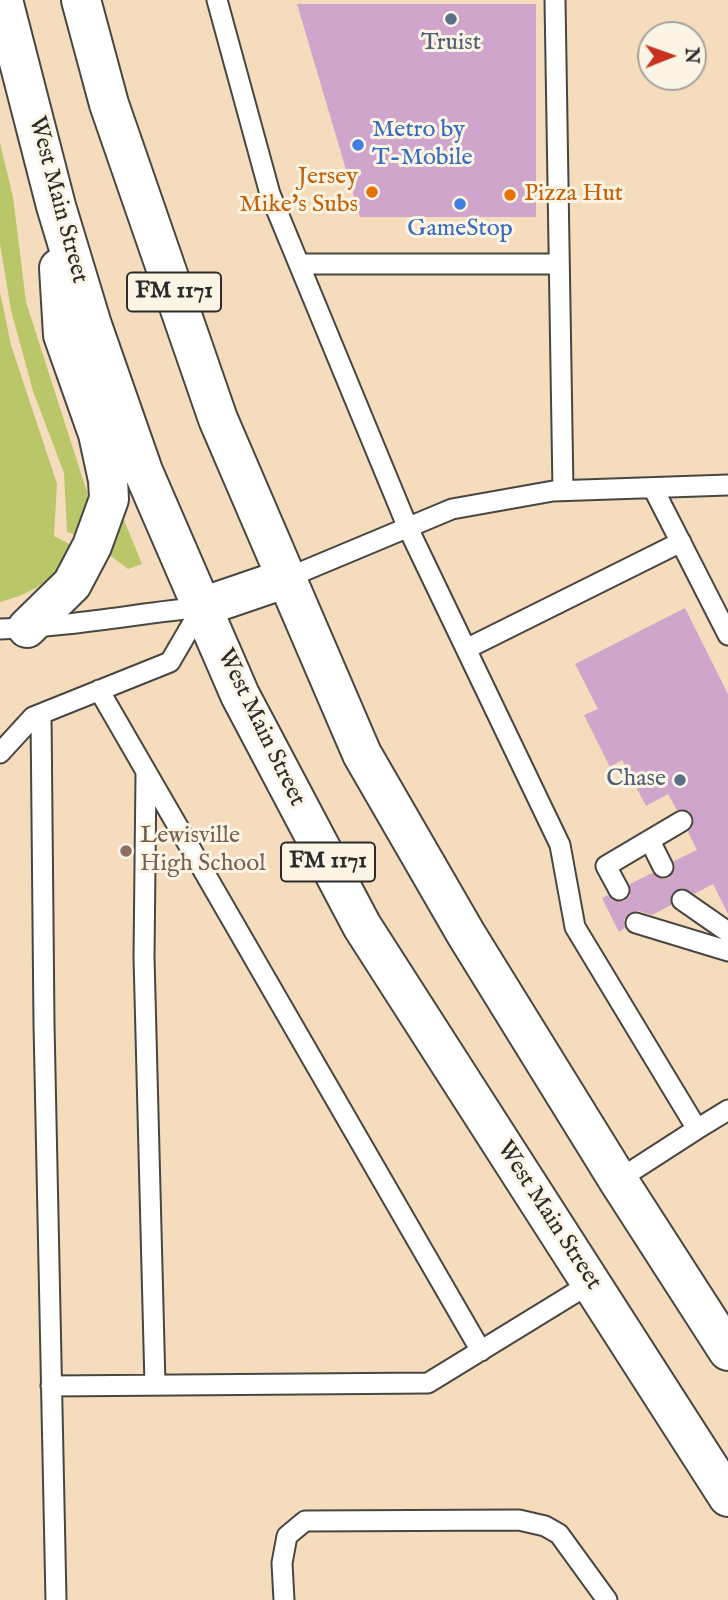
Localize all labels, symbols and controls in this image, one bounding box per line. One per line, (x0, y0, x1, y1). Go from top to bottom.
marker: Truist (443, 11, 459, 27)
north arrow (637, 21, 707, 91)
place label: Truist (421, 30, 481, 58)
text: N (679, 47, 703, 64)
street label: West Main Street (21, 113, 93, 287)
place label: Metro by T-Mobile (372, 117, 472, 173)
marker: Metro by T-Mobile (350, 137, 366, 153)
place label: Jersey Mike's Subs (239, 164, 358, 220)
place label: Pizza Hut (524, 181, 623, 209)
marker: Jersey Mike's Subs (364, 184, 380, 200)
marker: Pizza Hut (502, 187, 518, 203)
marker: GameStop (452, 196, 468, 212)
place label: GameStop (407, 216, 513, 244)
road number: FM 1171 (127, 272, 221, 312)
street label: West Main Street (209, 645, 311, 811)
place label: Chase (606, 766, 666, 794)
marker: Chase (672, 772, 688, 788)
place label: Lewisville High School (140, 823, 266, 879)
road number: FM 1171 (281, 842, 375, 882)
marker: Lewisville High School (118, 843, 134, 859)
street label: West Main Street (489, 1136, 607, 1296)

